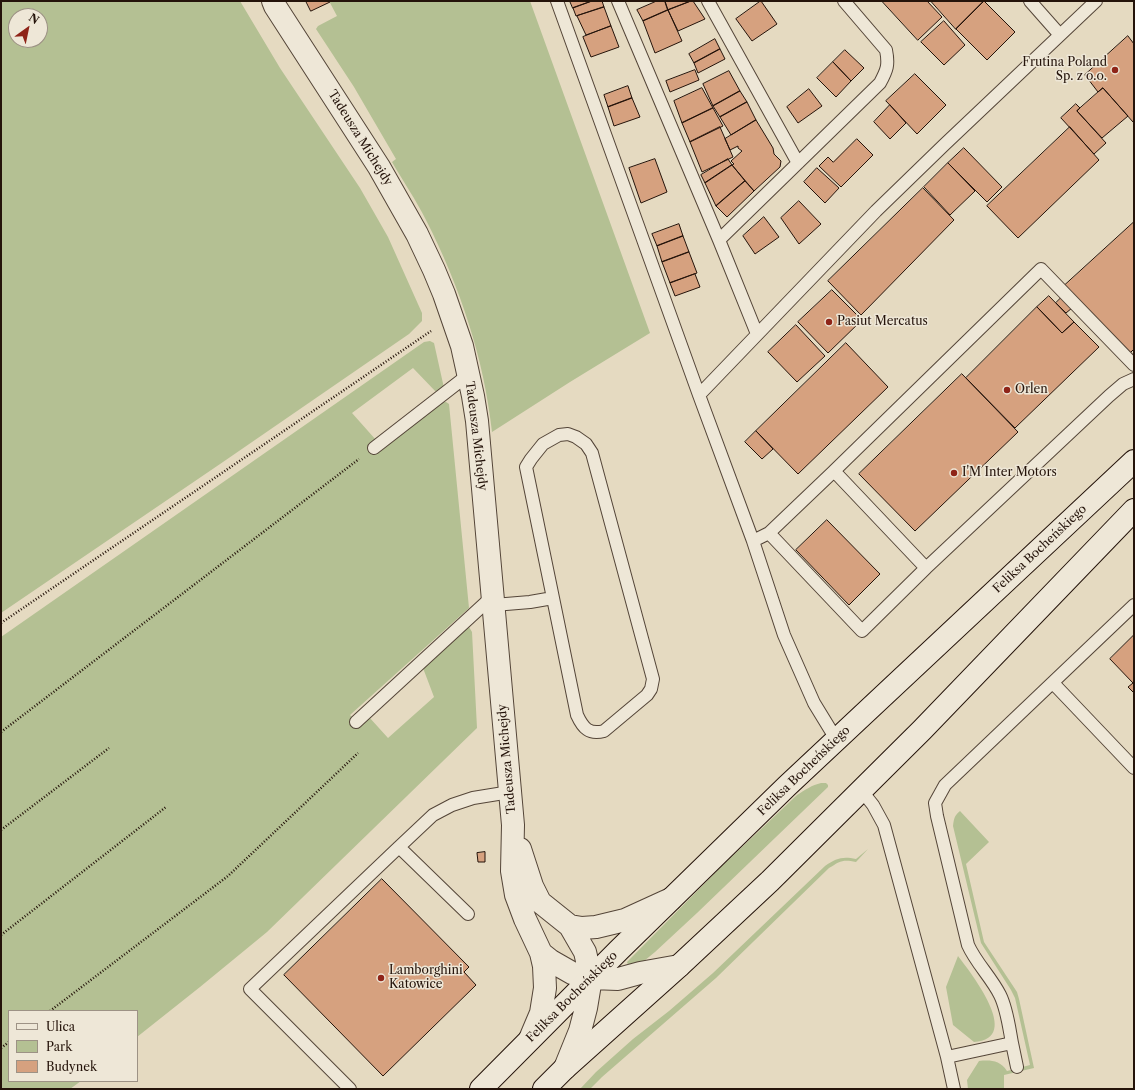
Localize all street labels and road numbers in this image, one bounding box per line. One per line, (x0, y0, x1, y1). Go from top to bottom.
street label: Tadeusza Michejdy (325, 87, 395, 189)
street label: Tadeusza Michejdy (462, 380, 490, 492)
street label: Feliksa Bocheńskiego (990, 502, 1090, 596)
street label: Tadeusza Michejdy (495, 704, 519, 814)
street label: Feliksa Bocheńskiego (755, 723, 853, 819)
street label: Feliksa Bocheńskiego (524, 949, 620, 1045)

